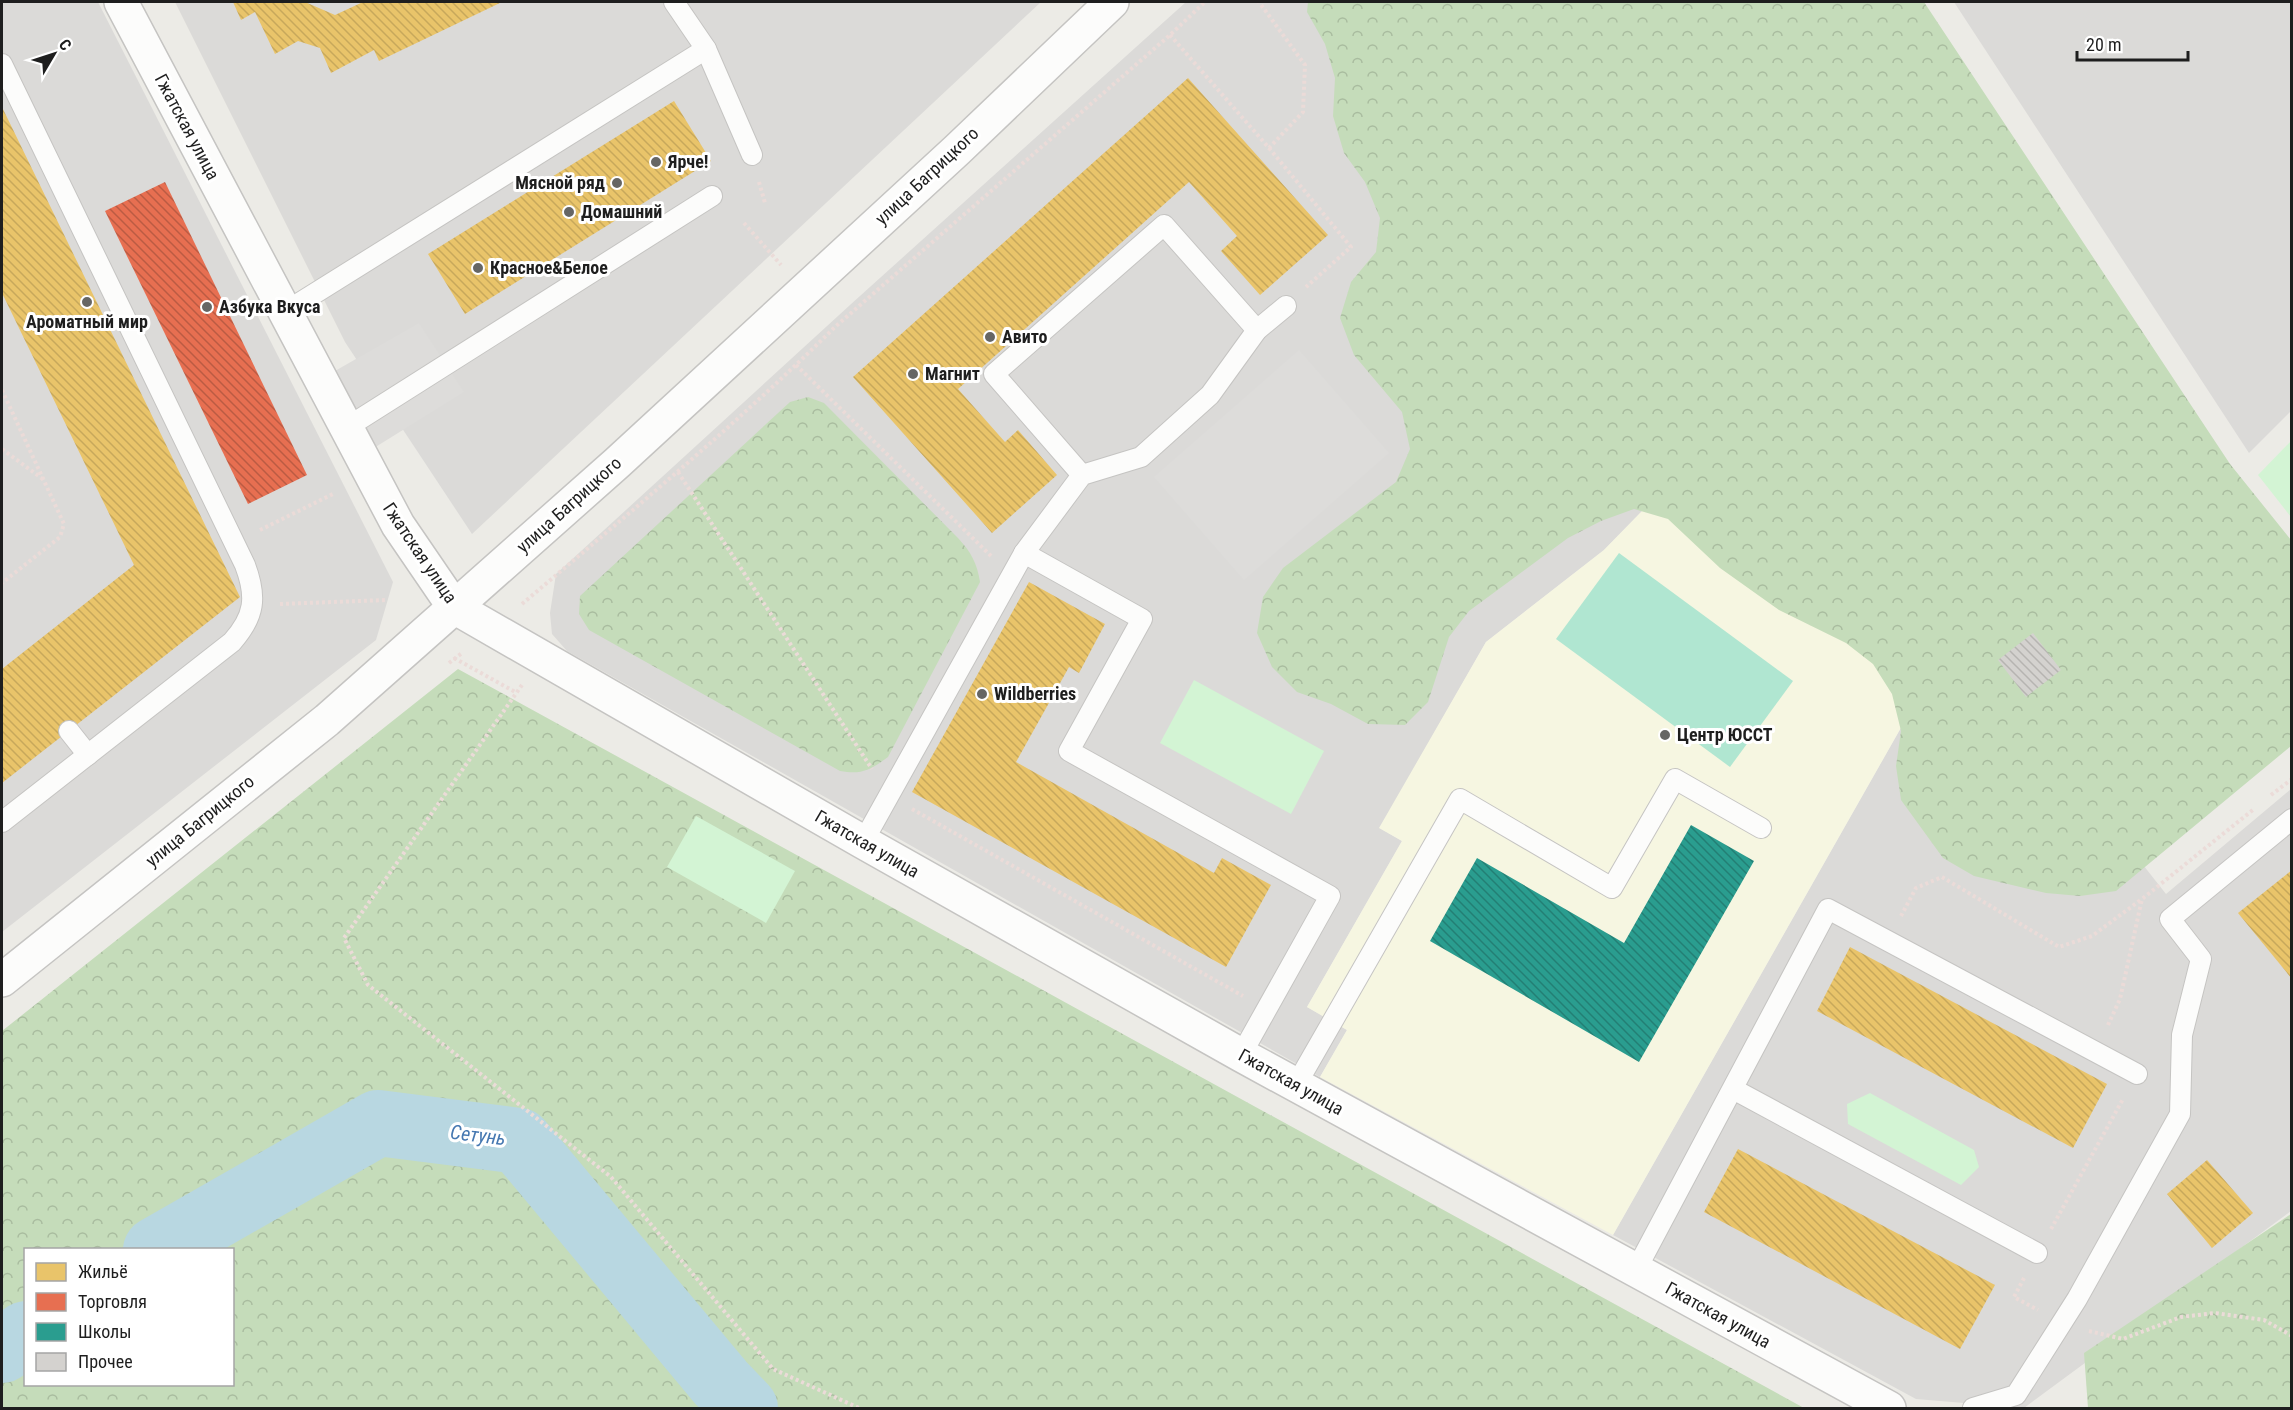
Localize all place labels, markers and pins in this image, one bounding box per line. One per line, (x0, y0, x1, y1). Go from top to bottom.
place label: Ярче! (667, 151, 708, 172)
marker: Ярче! (649, 155, 663, 169)
place label: Мясной ряд (515, 172, 605, 193)
marker: Мясной ряд (610, 176, 624, 190)
place label: Домашний (581, 201, 662, 222)
marker: Домашний (562, 205, 576, 219)
place label: Красное&Белое (490, 257, 608, 278)
marker: Красное&Белое (471, 261, 485, 275)
marker: Ароматный мир (80, 295, 94, 309)
place label: Азбука Вкуса (219, 296, 320, 317)
marker: Азбука Вкуса (200, 300, 214, 314)
place label: Ароматный мир (26, 311, 148, 332)
place label: Авито (1002, 326, 1048, 347)
marker: Авито (983, 330, 997, 344)
place label: Магнит (925, 363, 980, 384)
marker: Магнит (906, 367, 920, 381)
place label: Wildberries (994, 683, 1076, 704)
marker: Wildberries (975, 687, 989, 701)
place label: Центр ЮССТ (1677, 724, 1773, 745)
marker: Центр ЮССТ (1658, 728, 1672, 742)

